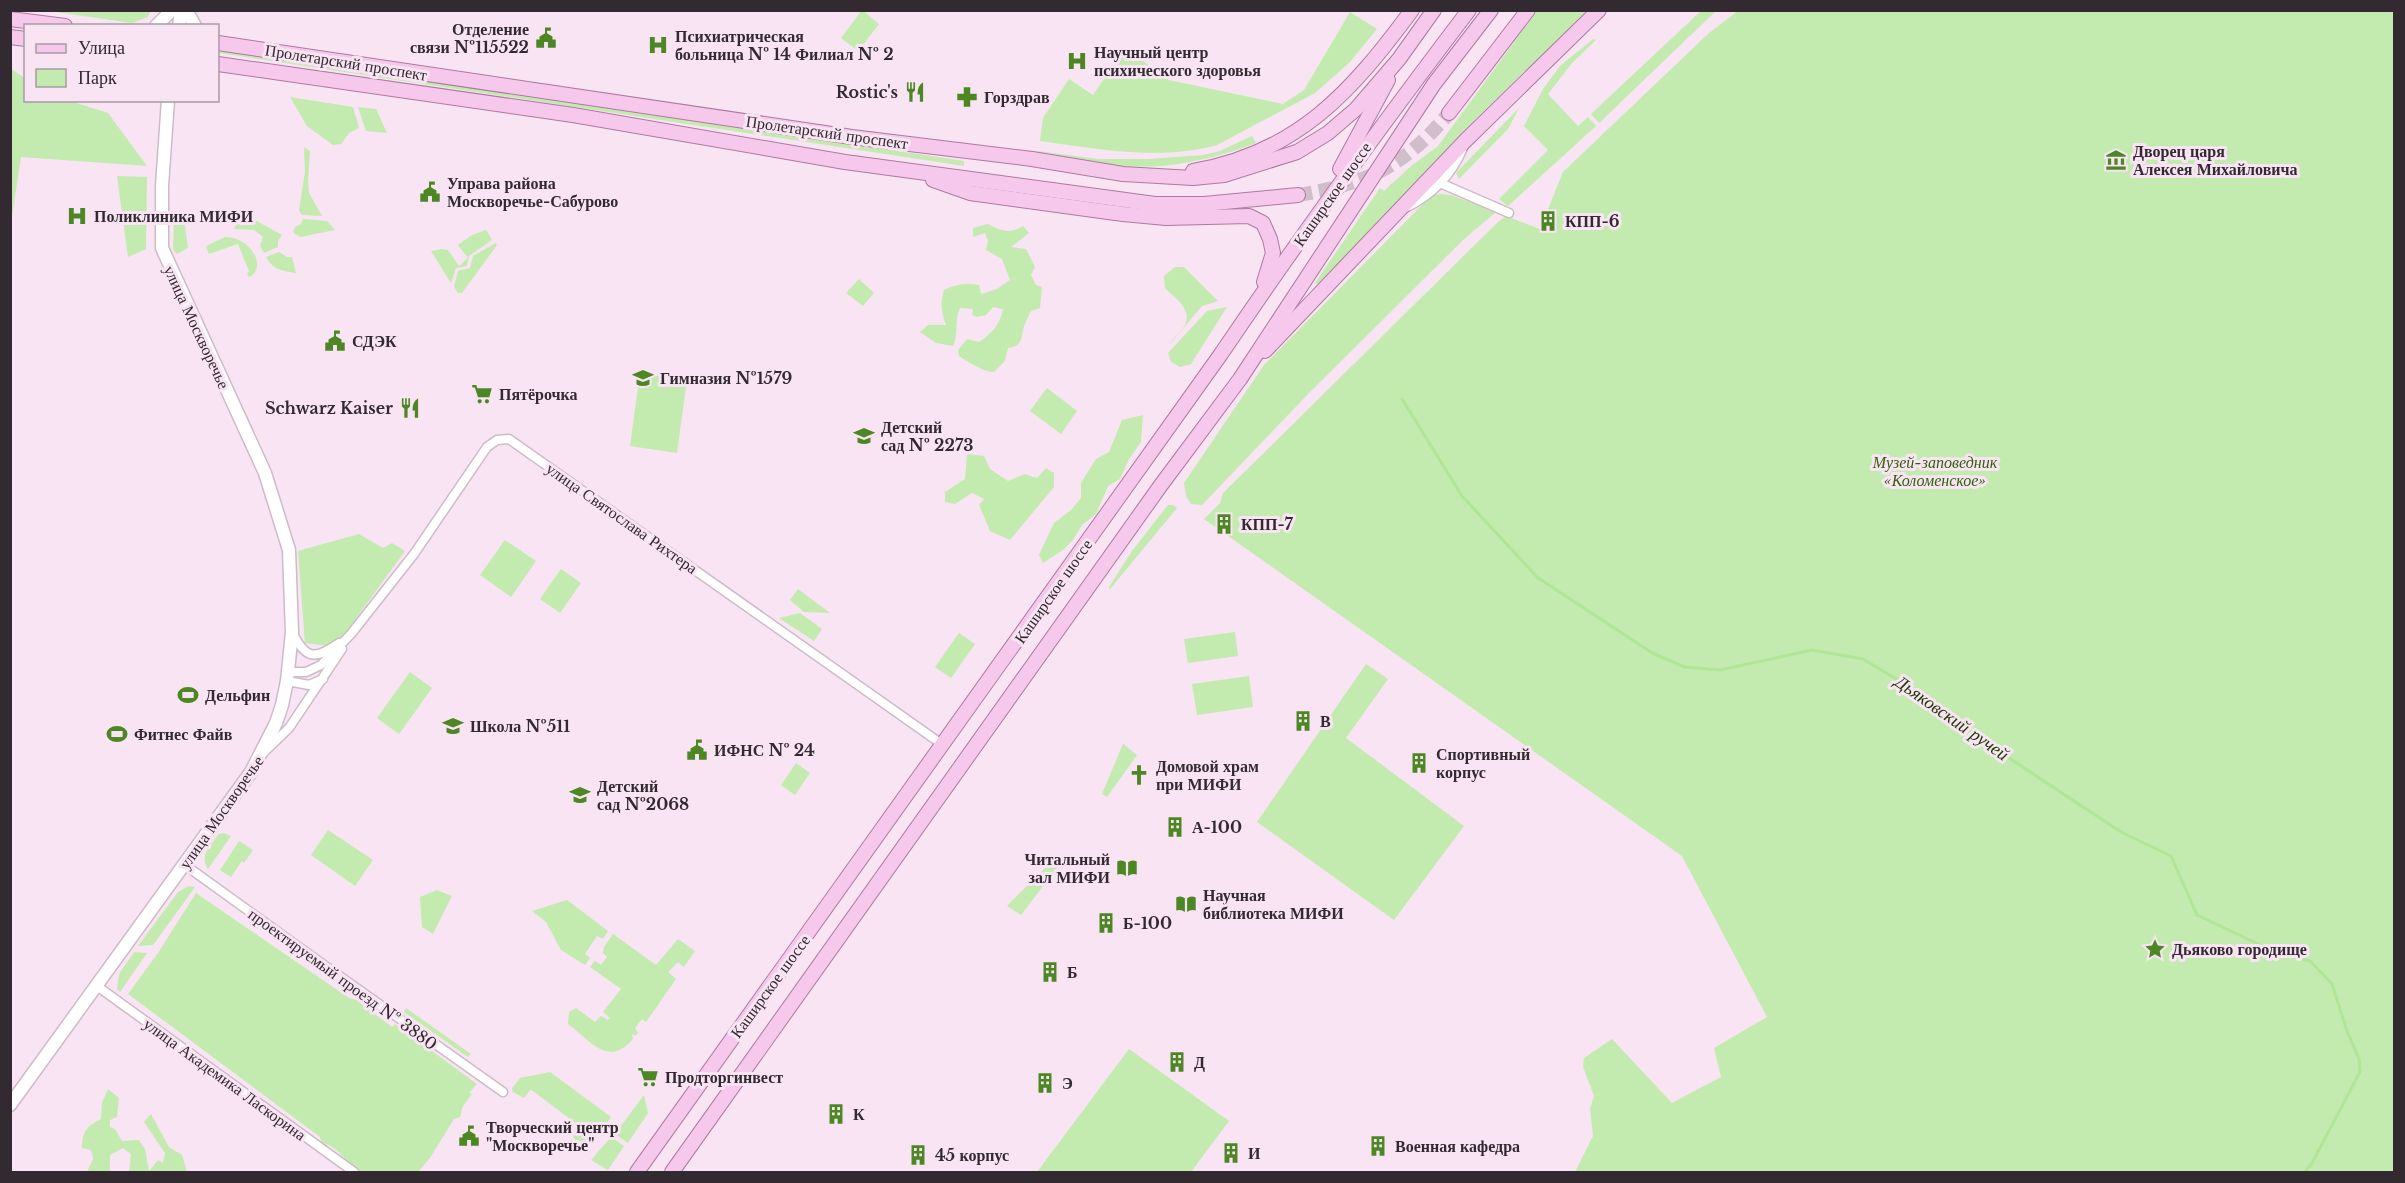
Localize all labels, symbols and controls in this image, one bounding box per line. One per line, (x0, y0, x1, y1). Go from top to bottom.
place label: Отделение связи №115522 (410, 19, 529, 57)
legend (24, 24, 219, 102)
public building icon: Отделение связи №115522 (534, 26, 558, 50)
place label: Психиатрическая больница № 14 Филиал № 2 (675, 26, 894, 64)
hospital icon: Психиатрическая больница № 14 Филиал № 2 (646, 33, 670, 57)
text: Улица (78, 37, 125, 59)
street label: Пролетарский проспект (264, 39, 428, 85)
place label: Научный центр психического здоровья (1094, 42, 1261, 80)
hospital icon: Научный центр психического здоровья (1065, 49, 1089, 73)
text: Парк (78, 67, 117, 89)
restaurant icon: Rostic's (903, 80, 927, 104)
place label: Rostic's (836, 82, 898, 102)
pharmacy icon: Горздрав (955, 85, 979, 109)
place label: Горздрав (984, 87, 1050, 107)
street label: Пролетарский проспект (745, 111, 909, 153)
street label: Каширское шоссе (1289, 138, 1375, 250)
place label: Дворец царя Алексея Михайловича (2133, 141, 2298, 179)
museum icon: Дворец царя Алексея Михайловича (2104, 148, 2128, 172)
place label: Управа района Москворечье-Сабурово (447, 173, 618, 211)
public building icon: Управа района Москворечье-Сабурово (418, 180, 442, 204)
hospital icon: Поликлиника МИФИ (65, 204, 89, 228)
place label: Поликлиника МИФИ (94, 206, 254, 226)
building icon: КПП-6 (1536, 209, 1560, 233)
place label: КПП-6 (1565, 211, 1620, 231)
street label: улица Москворечье (160, 262, 234, 392)
public building icon: СДЭК (323, 329, 347, 353)
place label: СДЭК (352, 331, 397, 351)
school or university icon: Гимназия №1579 (631, 366, 655, 390)
place label: Гимназия №1579 (660, 368, 792, 388)
supermarket icon: Пятёрочка (470, 382, 494, 406)
place label: Пятёрочка (499, 384, 578, 404)
restaurant icon: Schwarz Kaiser (398, 396, 422, 420)
place label: Schwarz Kaiser (265, 398, 393, 418)
place label: Детский сад № 2273 (881, 417, 973, 455)
school or university icon: Детский сад № 2273 (852, 424, 876, 448)
park label: Музей-заповедник «Коломенское» (1872, 452, 1998, 490)
street label: улица Святослава Рихтера (542, 458, 702, 578)
building icon: КПП-7 (1212, 512, 1236, 536)
place label: КПП-7 (1241, 514, 1294, 534)
street label: Каширское шоссе (1010, 535, 1096, 647)
water label: Дьяковский ручей (1889, 669, 2013, 765)
sports icon: Дельфин (176, 683, 200, 707)
place label: Дельфин (205, 685, 270, 705)
building icon: В (1291, 709, 1315, 733)
place label: В (1320, 711, 1331, 731)
school or university icon: Школа №511 (441, 714, 465, 738)
place label: Школа №511 (470, 716, 570, 736)
sports icon: Фитнес Файв (105, 722, 129, 746)
place label: Фитнес Файв (134, 724, 233, 744)
public building icon: ИФНС № 24 (685, 738, 709, 762)
place label: ИФНС № 24 (714, 740, 815, 760)
place label: Спортивный корпус (1436, 744, 1530, 782)
street label: улица Москворечье (174, 751, 268, 873)
building icon: Спортивный корпус (1407, 751, 1431, 775)
place label: Домовой храм при МИФИ (1156, 756, 1259, 794)
church icon: Домовой храм при МИФИ (1127, 763, 1151, 787)
place label: Детский сад №2068 (597, 776, 689, 814)
school or university icon: Детский сад №2068 (568, 783, 592, 807)
building icon: А-100 (1163, 815, 1187, 839)
place label: А-100 (1192, 817, 1242, 837)
place label: Читальный зал МИФИ (1024, 849, 1111, 887)
library icon: Читальный зал МИФИ (1115, 856, 1139, 880)
place label: Научная библиотека МИФИ (1203, 885, 1344, 923)
library icon: Научная библиотека МИФИ (1174, 892, 1198, 916)
street label: проектируемый проезд № 3880 (245, 904, 441, 1054)
building icon: Б-100 (1094, 911, 1118, 935)
place label: Б-100 (1123, 913, 1172, 933)
street label: Каширское шоссе (726, 931, 814, 1041)
place icon: Дьяково городище (2143, 937, 2167, 961)
place label: Дьяково городище (2172, 939, 2307, 959)
building icon: Б (1038, 960, 1062, 984)
place label: Б (1067, 962, 1078, 982)
street label: улица Академика Ласкорина (140, 1013, 310, 1145)
building icon: Д (1165, 1050, 1189, 1074)
place label: Д (1194, 1052, 1205, 1072)
supermarket icon: Продторгинвест (636, 1065, 660, 1089)
place label: Продторгинвест (665, 1067, 783, 1087)
building icon: Э (1033, 1071, 1057, 1095)
place label: Э (1062, 1073, 1073, 1093)
building icon: К (824, 1102, 848, 1126)
place label: К (853, 1104, 865, 1124)
place label: Творческий центр "Москворечье" (486, 1117, 619, 1155)
public building icon: Творческий центр "Москворечье" (457, 1124, 481, 1148)
building icon: Военная кафедра (1366, 1134, 1390, 1158)
place label: Военная кафедра (1395, 1136, 1520, 1156)
building icon: И (1219, 1141, 1243, 1165)
building icon: 45 корпус (906, 1143, 930, 1167)
place label: И (1248, 1143, 1261, 1163)
place label: 45 корпус (935, 1145, 1009, 1165)

